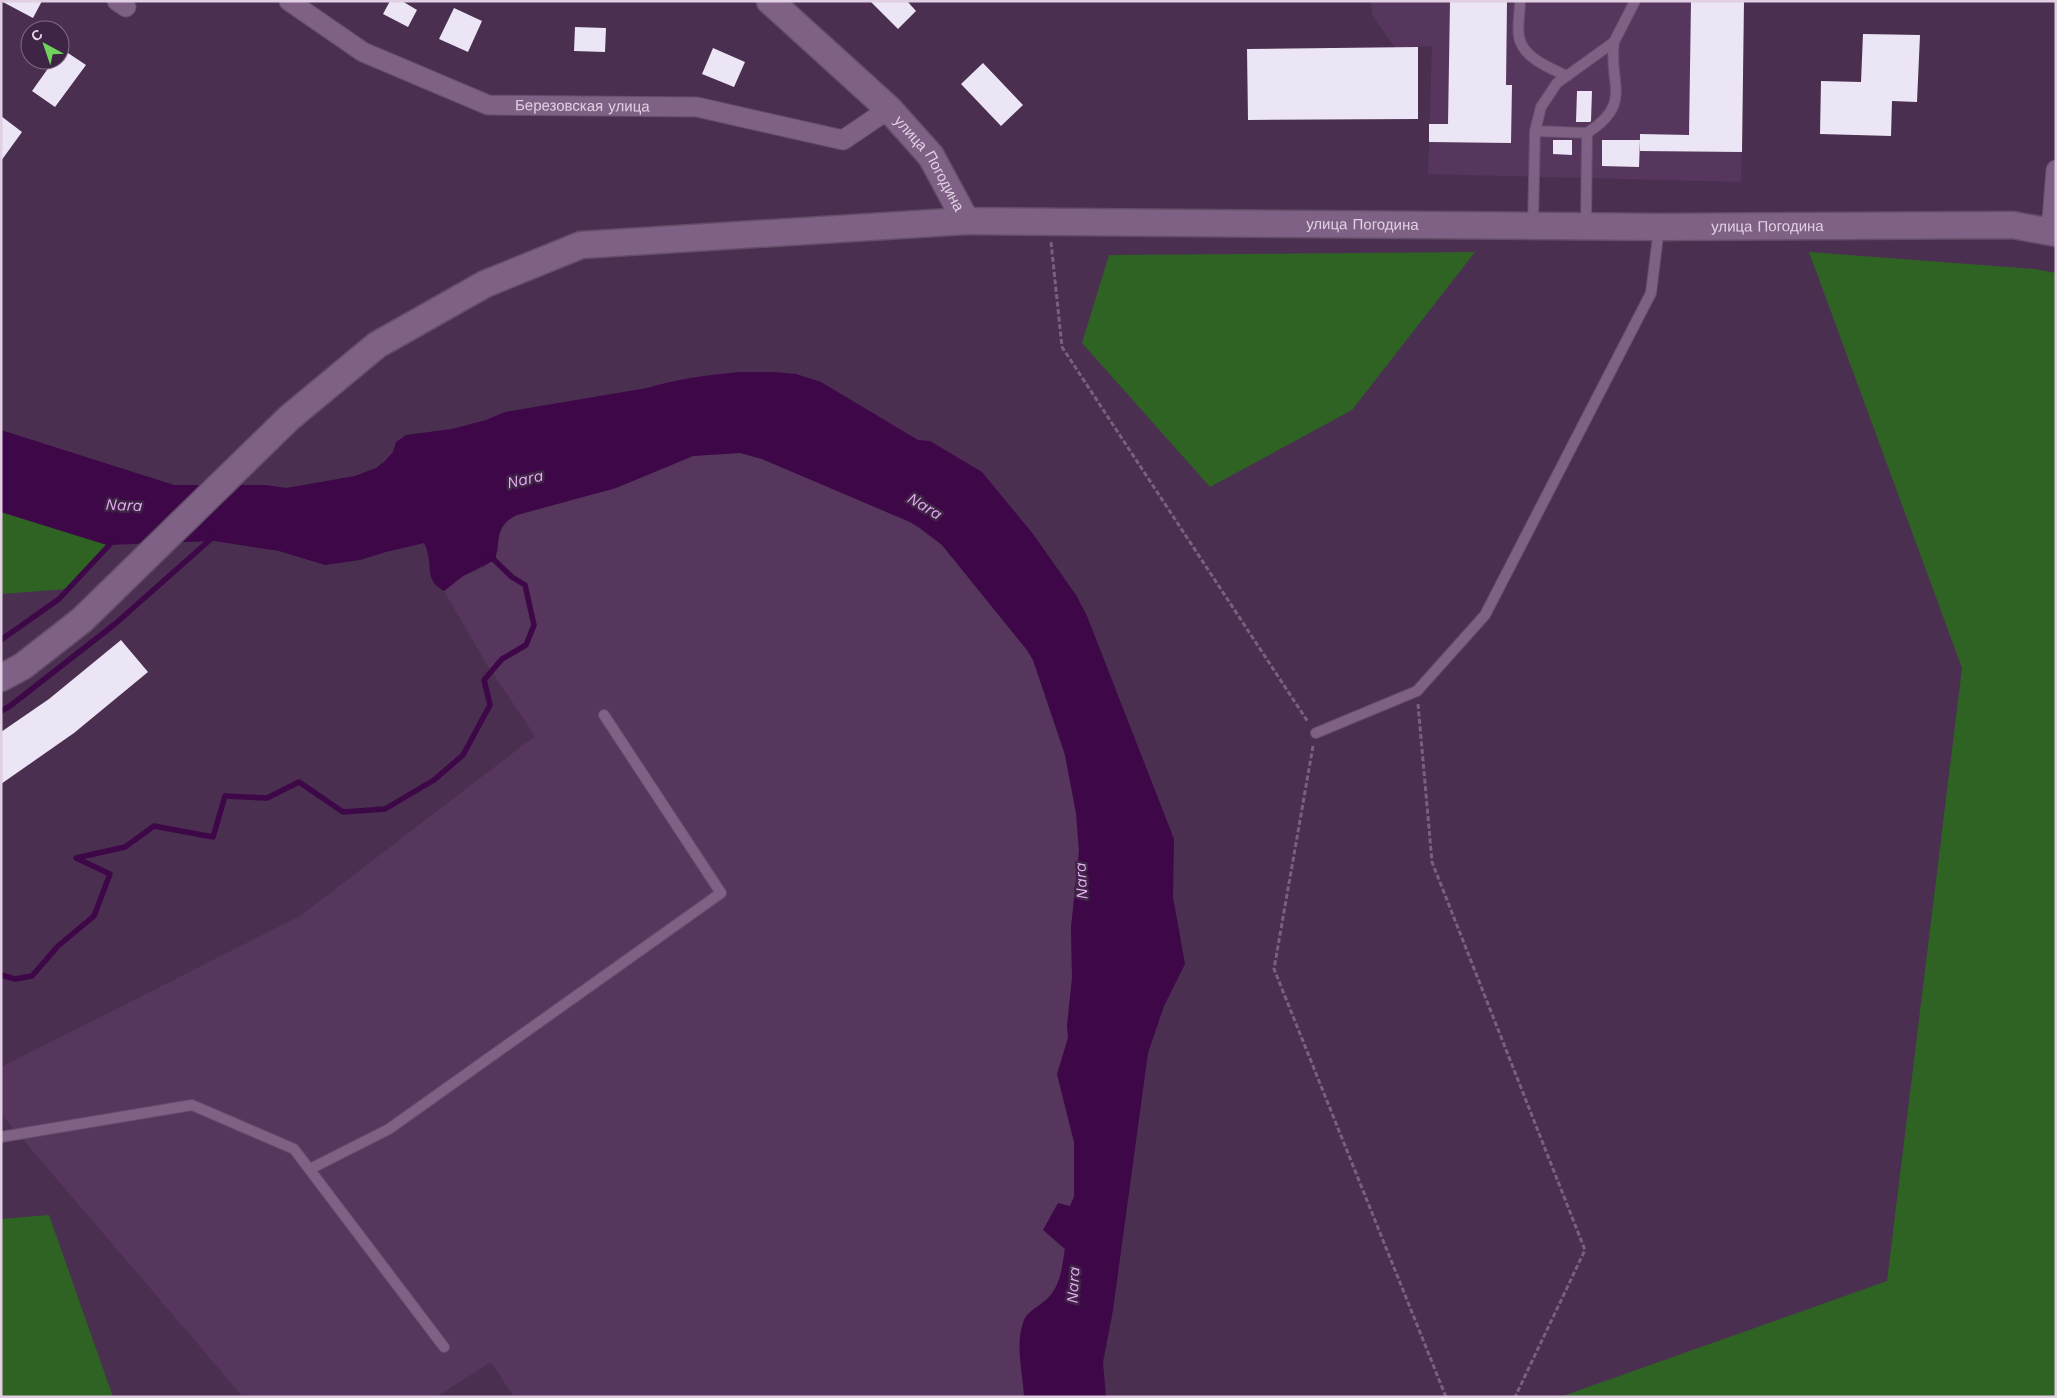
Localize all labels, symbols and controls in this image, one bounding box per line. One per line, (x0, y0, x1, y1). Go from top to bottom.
north arrow (20, 20, 70, 70)
text: С (28, 26, 46, 44)
street label: Березовская улица (515, 96, 650, 116)
street label: улица Погодина (890, 112, 968, 215)
street label: улица Погодина (1306, 215, 1419, 234)
street label: улица Погодина (1711, 217, 1824, 236)
water label: Nara (505, 466, 545, 492)
water label: Nara (904, 488, 946, 524)
water label: Nara (105, 495, 143, 515)
water label: Nara (1071, 862, 1091, 900)
water label: Nara (1063, 1266, 1083, 1304)

